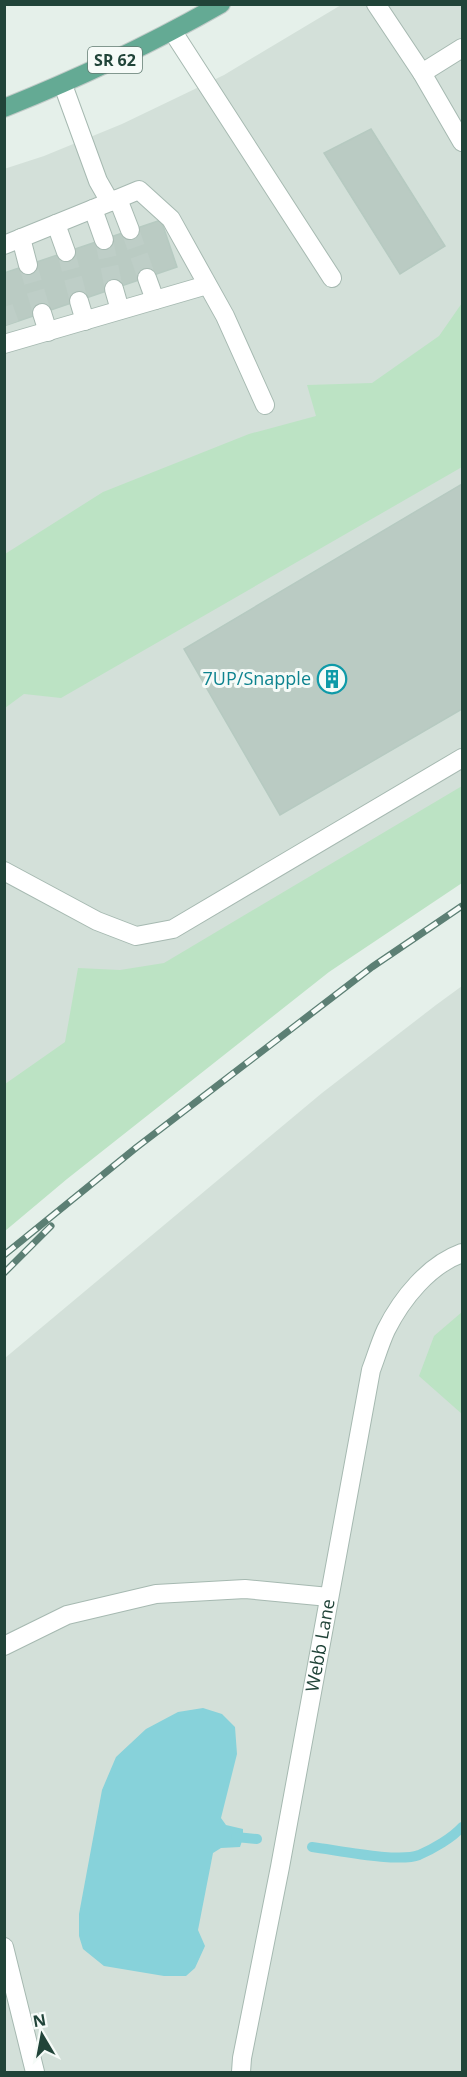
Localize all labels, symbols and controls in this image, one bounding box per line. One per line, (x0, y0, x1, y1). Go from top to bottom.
road number: SR 62 (88, 47, 142, 73)
building icon: 7UP/Snapple (316, 663, 348, 695)
place label: 7UP/Snapple (203, 666, 311, 690)
street label: Webb Lane (299, 1597, 340, 1694)
north arrow (12, 2005, 72, 2065)
text: N (31, 2008, 48, 2032)

